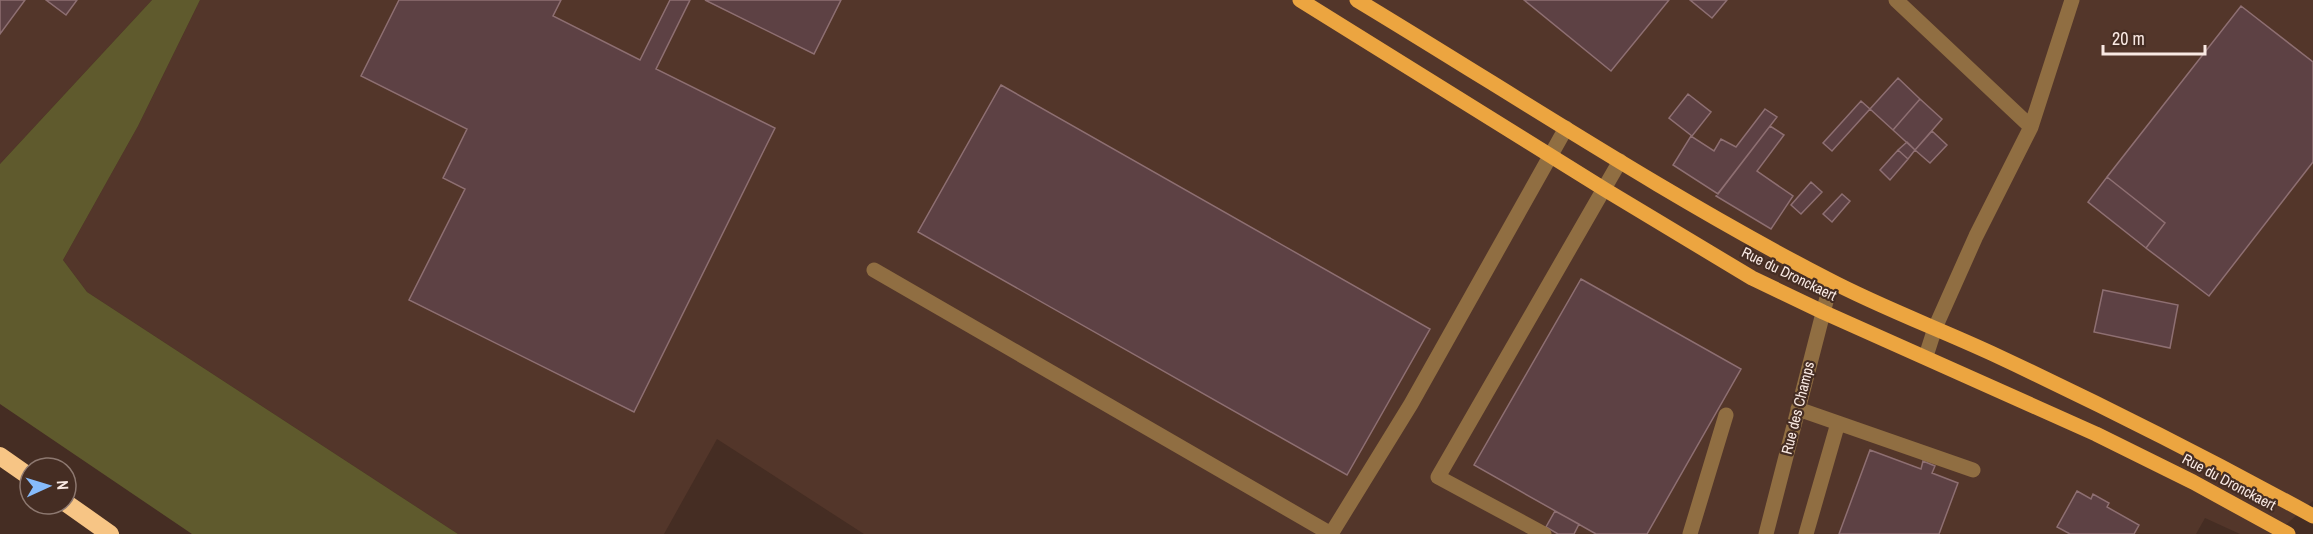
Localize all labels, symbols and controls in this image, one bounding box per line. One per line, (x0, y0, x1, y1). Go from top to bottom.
scale bar (2103, 18, 2205, 56)
text: 20 m (2112, 26, 2145, 51)
street label: Rue du Dronckaert (1738, 241, 1841, 306)
street label: Rue des Champs (1776, 359, 1819, 457)
street label: Rue du Dronckaert (2179, 448, 2280, 515)
north arrow (18, 456, 78, 516)
text: N (52, 479, 74, 490)

